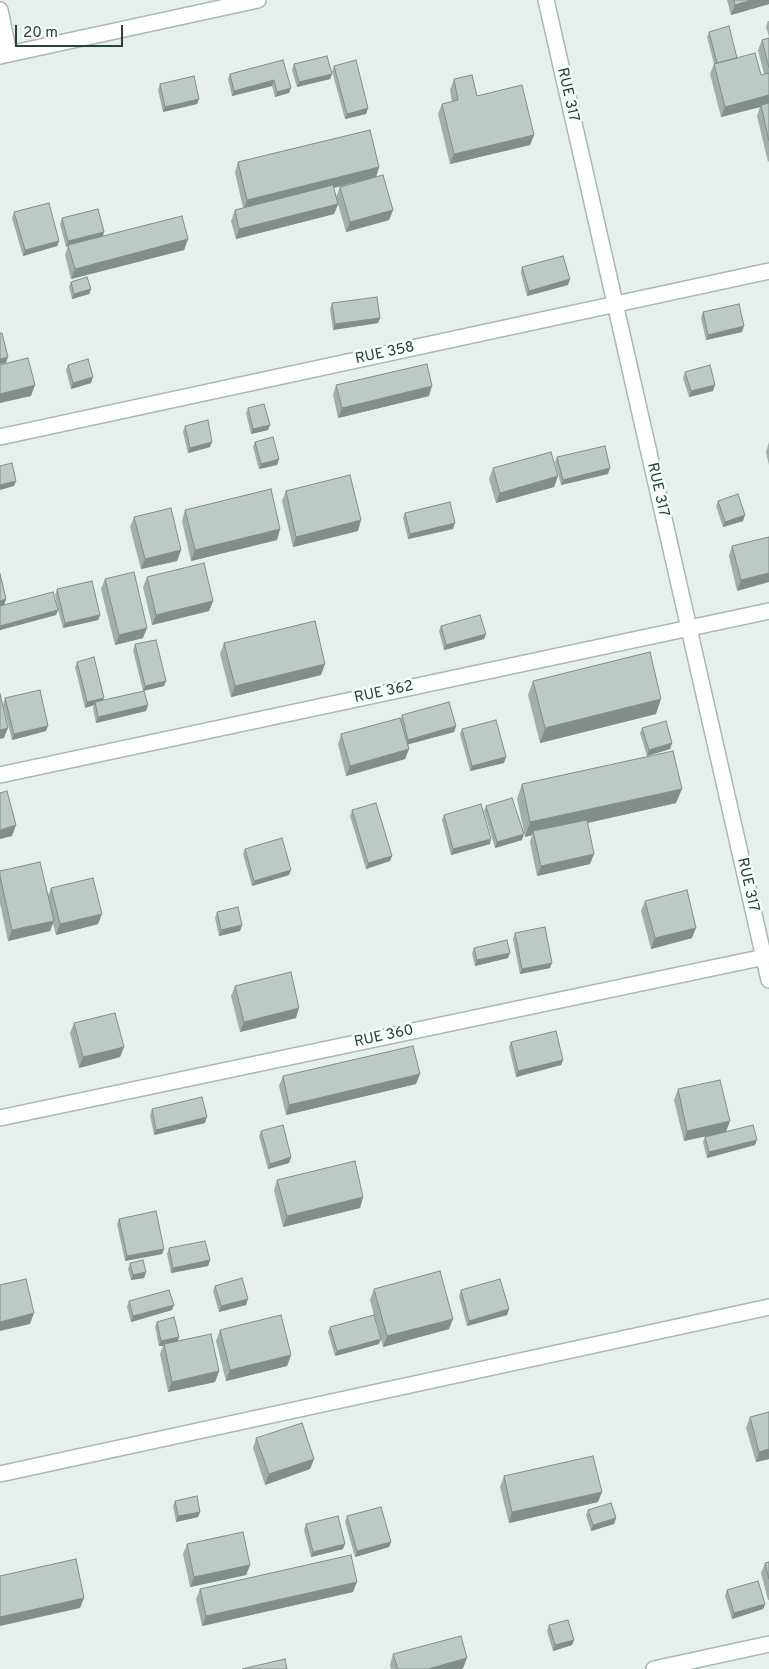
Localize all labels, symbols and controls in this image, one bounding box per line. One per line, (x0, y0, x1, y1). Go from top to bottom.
scale bar (18, 15, 125, 47)
text: 20 m (23, 24, 58, 43)
street label: RUE 317 (552, 66, 582, 124)
street label: RUE 358 (354, 339, 416, 369)
street label: RUE 317 (642, 461, 672, 519)
street label: RUE 362 (353, 678, 415, 708)
street label: RUE 317 (732, 856, 762, 914)
street label: RUE 360 (353, 1022, 415, 1052)

